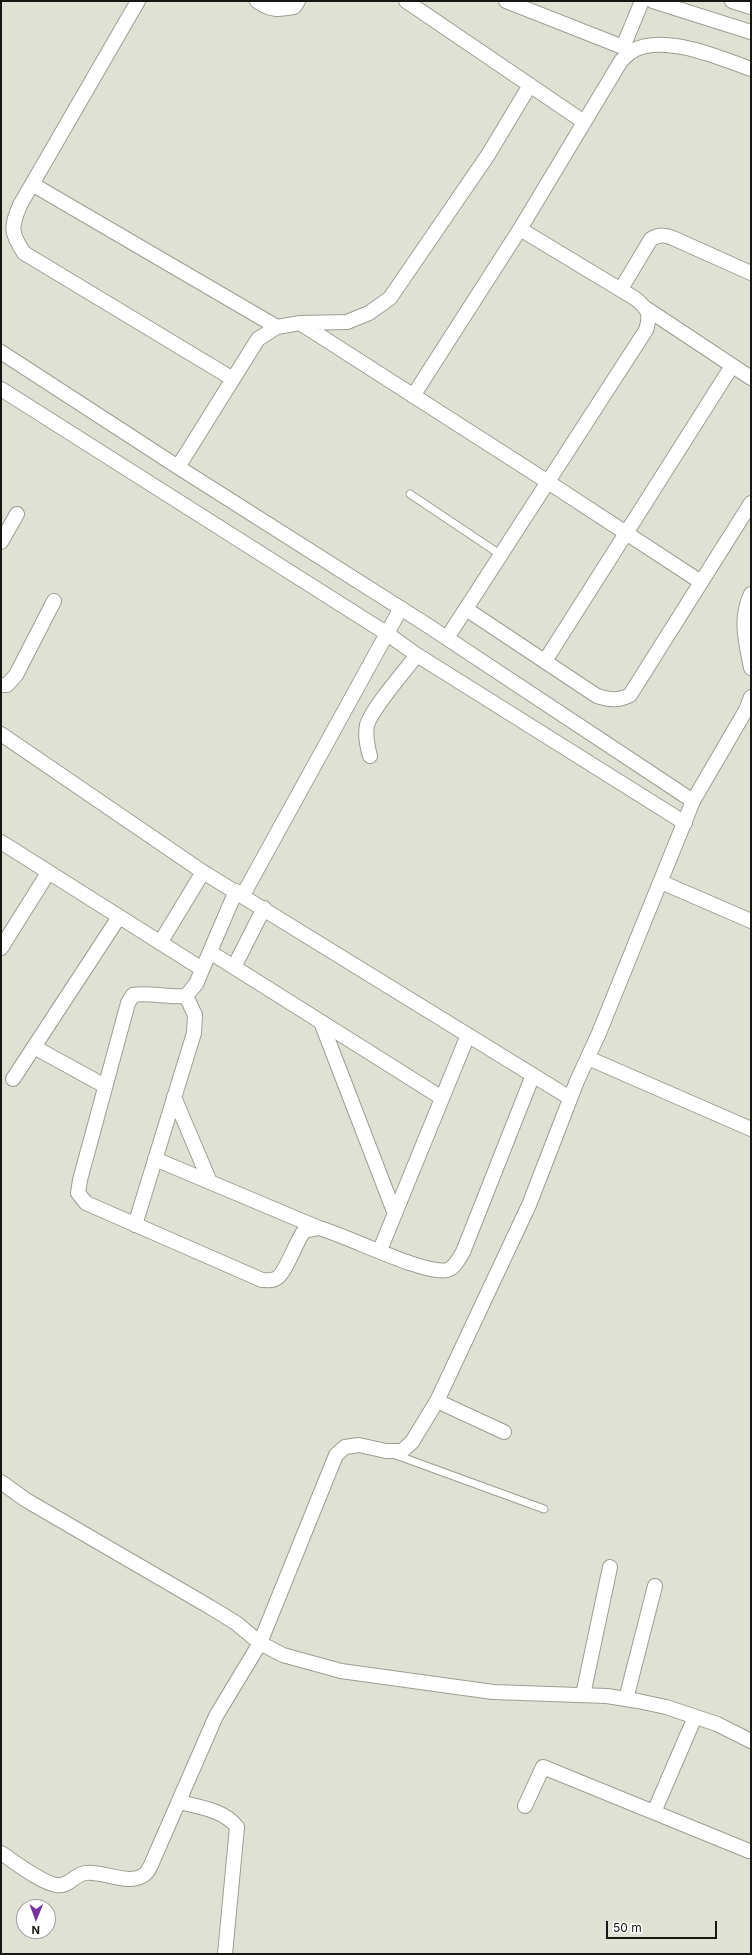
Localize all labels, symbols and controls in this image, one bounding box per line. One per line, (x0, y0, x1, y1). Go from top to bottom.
north arrow (16, 1899, 56, 1939)
scale bar (608, 1913, 719, 1939)
text: 50 m (613, 1920, 642, 1935)
text: N (31, 1923, 40, 1937)

